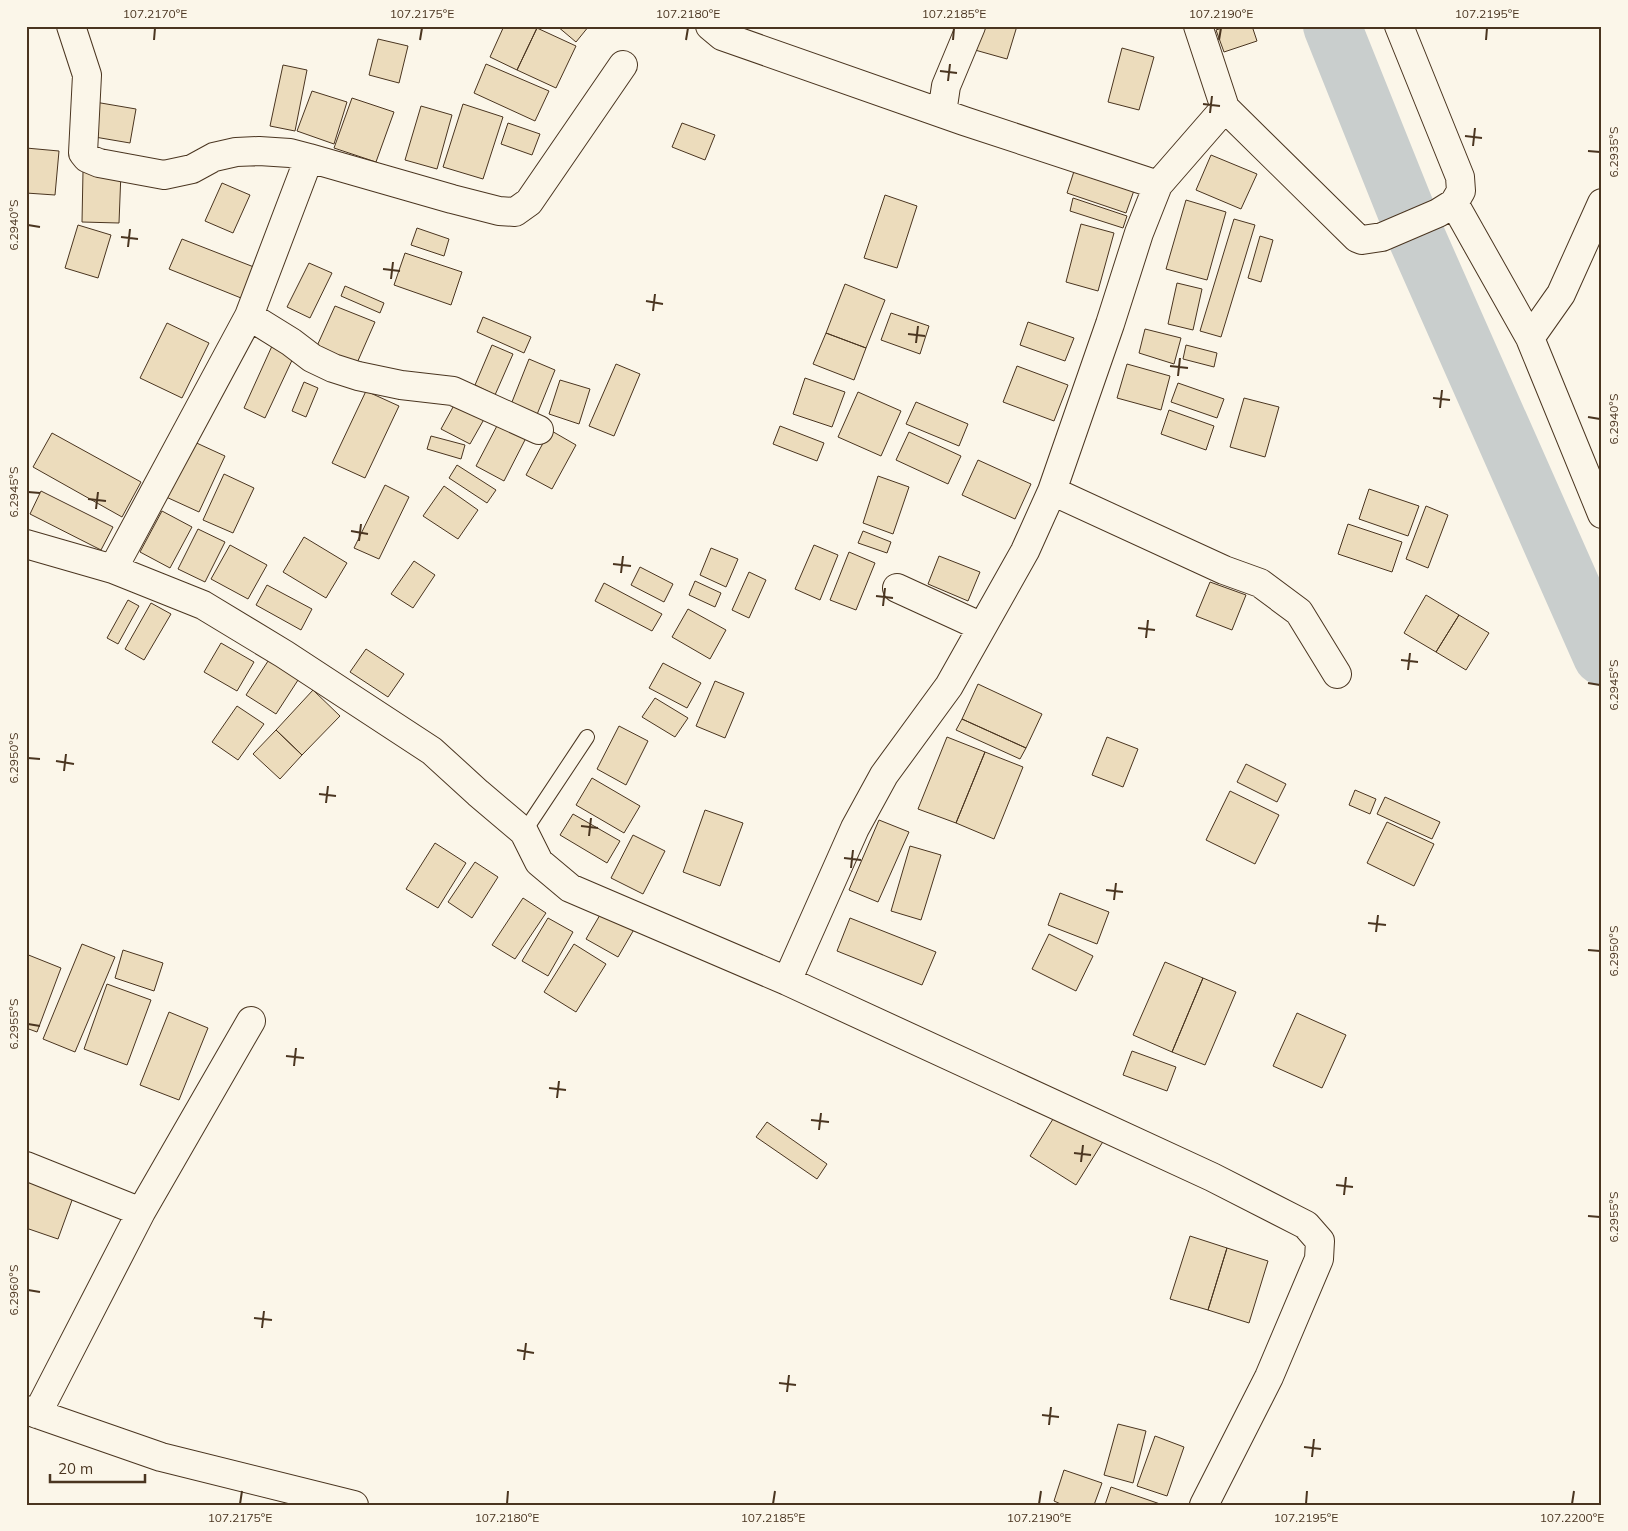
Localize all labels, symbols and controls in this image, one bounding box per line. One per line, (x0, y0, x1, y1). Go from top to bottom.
text: 107.2170°E (123, 6, 187, 21)
text: 107.2175°E (390, 6, 454, 21)
text: 107.2180°E (656, 6, 720, 21)
text: 107.2185°E (922, 6, 986, 21)
text: 107.2190°E (1189, 6, 1253, 21)
text: 107.2195°E (1455, 6, 1519, 21)
text: 6.2935°S (1606, 127, 1621, 177)
text: 6.2940°S (6, 200, 21, 250)
text: 6.2940°S (1606, 394, 1621, 444)
text: 6.2945°S (6, 467, 21, 517)
text: 6.2945°S (1606, 660, 1621, 710)
text: 6.2950°S (6, 733, 21, 783)
text: 6.2950°S (1606, 926, 1621, 976)
text: 6.2955°S (6, 999, 21, 1049)
text: 6.2955°S (1606, 1192, 1621, 1242)
text: 6.2960°S (6, 1265, 21, 1315)
scale bar (50, 1451, 145, 1483)
text: 20 m (58, 1459, 93, 1478)
text: 107.2175°E (208, 1510, 272, 1525)
text: 107.2180°E (475, 1510, 539, 1525)
text: 107.2185°E (741, 1510, 805, 1525)
text: 107.2190°E (1007, 1510, 1071, 1525)
text: 107.2195°E (1274, 1510, 1338, 1525)
text: 107.2200°E (1540, 1510, 1604, 1525)

